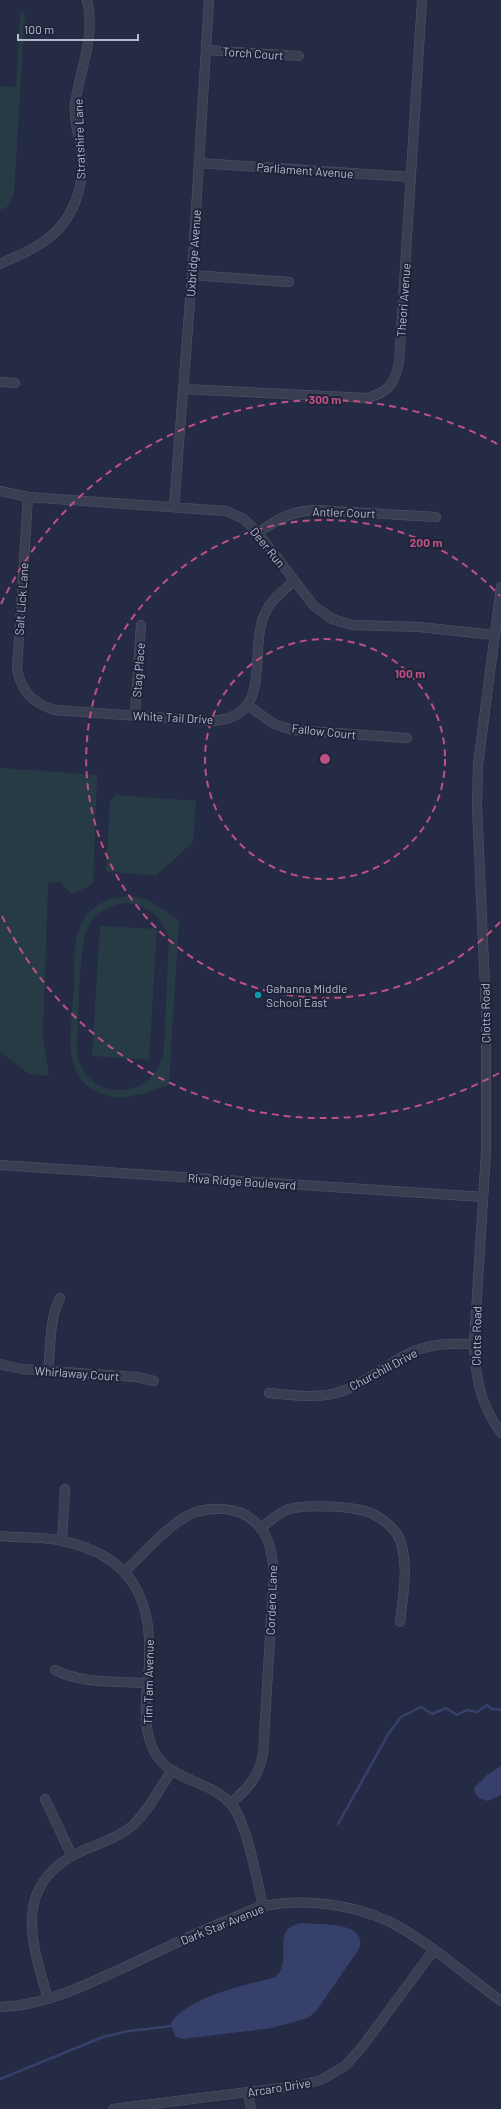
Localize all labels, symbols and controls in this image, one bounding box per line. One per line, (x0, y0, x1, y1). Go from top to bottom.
scale bar (18, 16, 138, 42)
text: 100 m (24, 22, 54, 36)
street label: Torch Court (222, 44, 284, 62)
street label: Stratshire Lane (71, 99, 87, 179)
street label: Parliament Avenue (256, 160, 354, 180)
street label: Uxbridge Avenue (183, 209, 203, 297)
street label: Theori Avenue (393, 263, 413, 337)
text: 300 m (309, 392, 341, 406)
street label: Antler Court (312, 504, 376, 520)
street label: Deer Run (248, 524, 288, 570)
text: 200 m (410, 535, 442, 549)
street label: Salt Lick Lane (11, 562, 31, 636)
street label: Stag Place (129, 642, 147, 698)
text: 100 m (395, 666, 425, 680)
street label: White Tail Drive (132, 708, 214, 726)
street label: Fallow Court (291, 721, 357, 741)
centre of rings (318, 752, 332, 766)
place label: Gahanna Middle School East (266, 981, 347, 1009)
street label: Clotts Road (477, 983, 493, 1043)
marker: Gahanna Middle School East (253, 990, 263, 1000)
street label: Riva Ridge Boulevard (187, 1170, 297, 1192)
street label: Clotts Road (468, 1306, 484, 1366)
street label: Churchill Drive (347, 1345, 419, 1393)
street label: Whirlaway Court (34, 1363, 120, 1383)
street label: Cordero Lane (263, 1565, 279, 1635)
street label: Tim Tam Avenue (140, 1639, 156, 1725)
street label: Dark Star Avenue (178, 1901, 266, 1947)
street label: Arcaro Drive (246, 2075, 312, 2099)

